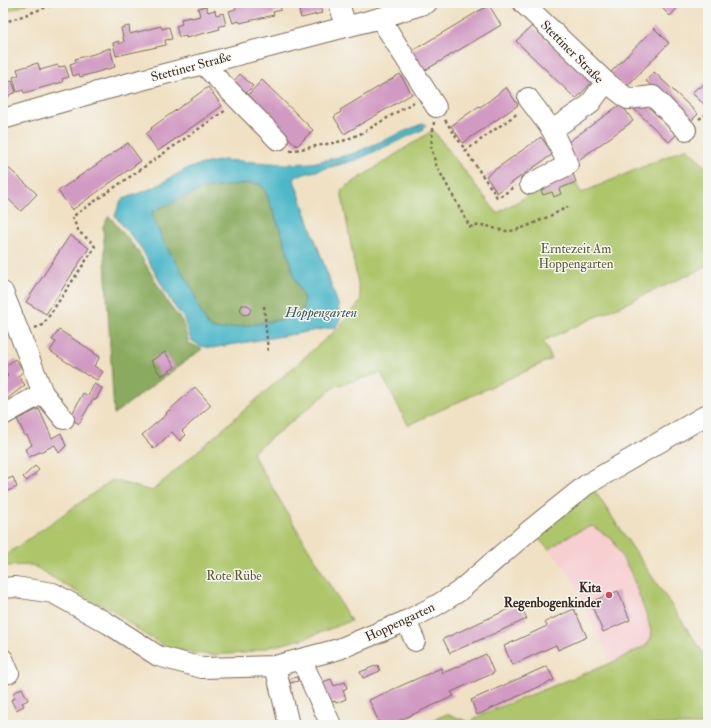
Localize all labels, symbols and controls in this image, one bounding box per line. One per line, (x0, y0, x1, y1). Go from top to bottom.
street label: Stettiner Straße (537, 17, 607, 87)
street label: Stettiner Straße (149, 48, 233, 85)
park label: Erntezeit Am Hoppengarten (539, 241, 614, 273)
water label: Hoppengarten (284, 304, 357, 321)
park label: Rote Rübe (206, 568, 262, 584)
place label: Kita Regenbogenkinder (504, 580, 602, 612)
marker: Kita Regenbogenkinder (604, 590, 614, 600)
street label: Hoppengarten (363, 599, 438, 646)

